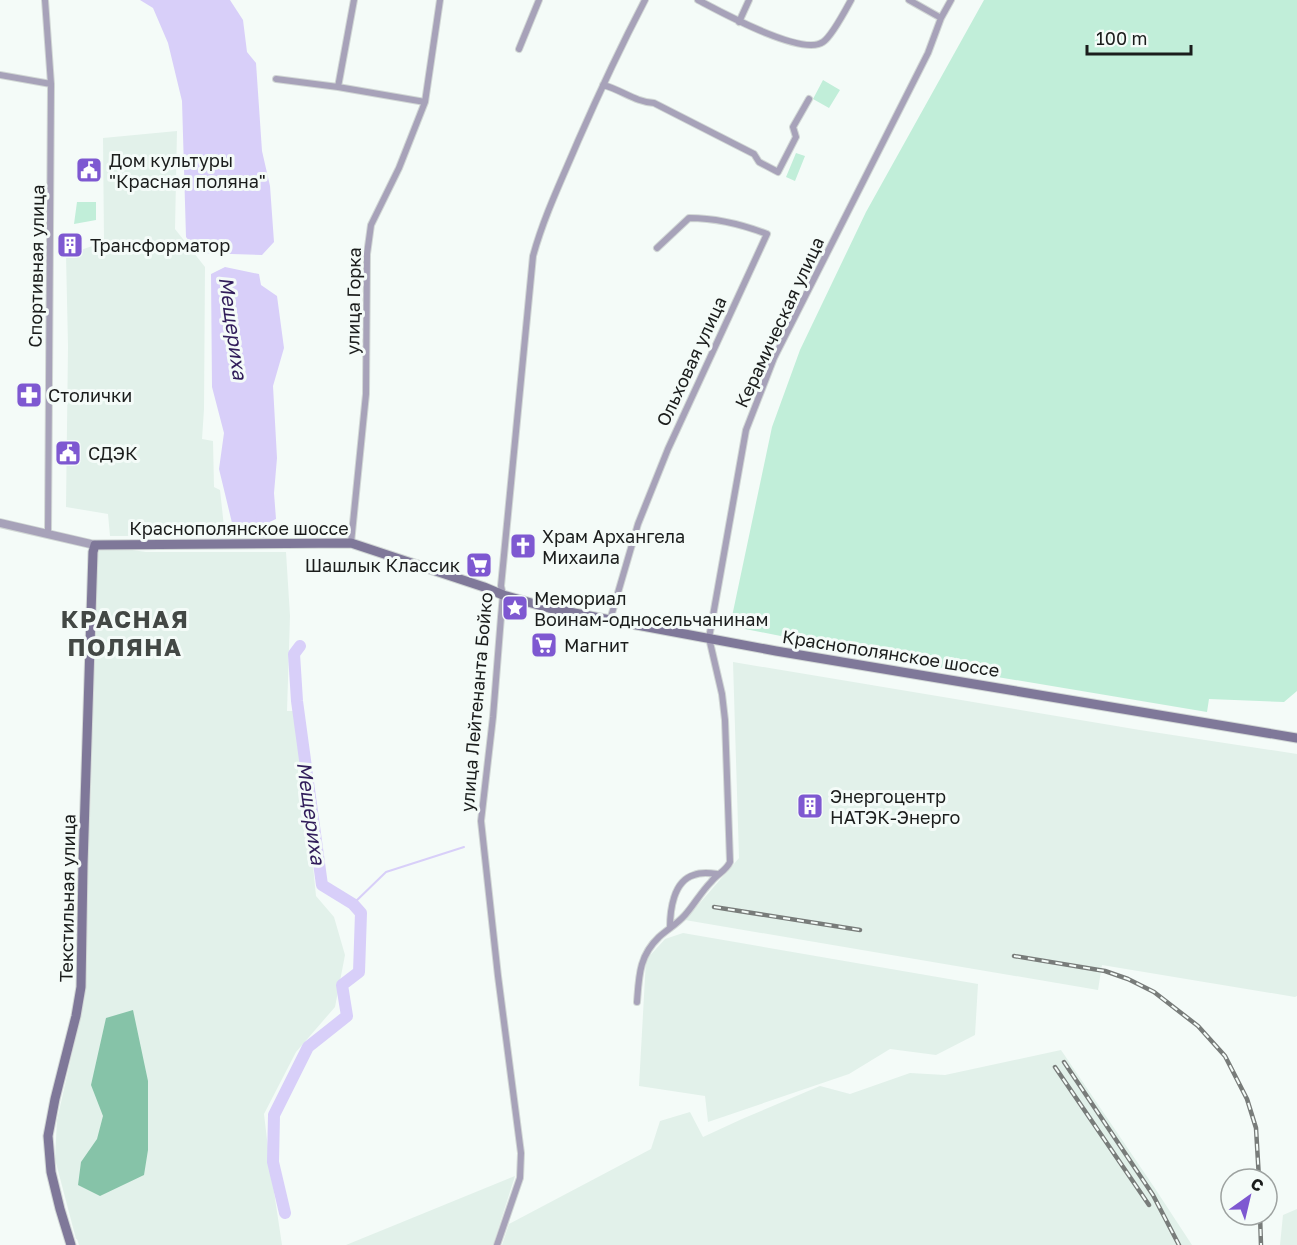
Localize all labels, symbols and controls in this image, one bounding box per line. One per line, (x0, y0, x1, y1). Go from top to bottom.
scale bar (1087, 18, 1190, 56)
text: 100 m (1096, 27, 1147, 49)
place label: Дом культуры "Красная поляна" (109, 149, 266, 192)
public building icon: Дом культуры "Красная поляна" (74, 155, 104, 185)
street label: Спортивная улица (24, 184, 48, 348)
building icon: Трансформатор (55, 230, 85, 260)
street label: Керамическая улица (730, 233, 828, 411)
place label: Трансформатор (90, 234, 230, 256)
street label: улица Горка (341, 247, 365, 355)
water label: Мещериха (215, 275, 253, 382)
street label: Ольховая улица (651, 293, 731, 429)
pharmacy icon: Столички (14, 380, 44, 410)
place label: Столички (48, 384, 132, 406)
public building icon: СДЭК (53, 438, 83, 468)
place label: СДЭК (88, 442, 138, 464)
street label: Краснополянское шоссе (129, 517, 349, 539)
place label: Храм Архангела Михаила (542, 525, 685, 568)
church icon: Храм Архангела Михаила (508, 531, 538, 561)
supermarket icon: Шашлык Классик (464, 550, 494, 580)
place label: Шашлык Классик (305, 554, 460, 576)
place label: Мемориал Воинам-односельчанинам (534, 587, 768, 630)
street label: улица Лейтенанта Бойко (455, 591, 497, 813)
place icon: Мемориал Воинам-односельчанинам (500, 593, 530, 623)
district label: КРАСНАЯ ПОЛЯНА (61, 604, 189, 661)
street label: Краснополянское шоссе (781, 625, 1001, 681)
supermarket icon: Магнит (529, 630, 559, 660)
place label: Магнит (564, 634, 629, 656)
water label: Мещериха (293, 760, 331, 867)
place label: Энергоцентр НАТЭК-Энерго (830, 785, 960, 828)
building icon: Энергоцентр НАТЭК-Энерго (795, 791, 825, 821)
street label: Текстильная улица (55, 814, 79, 982)
north arrow (1219, 1167, 1279, 1227)
text: С (1247, 1173, 1268, 1196)

